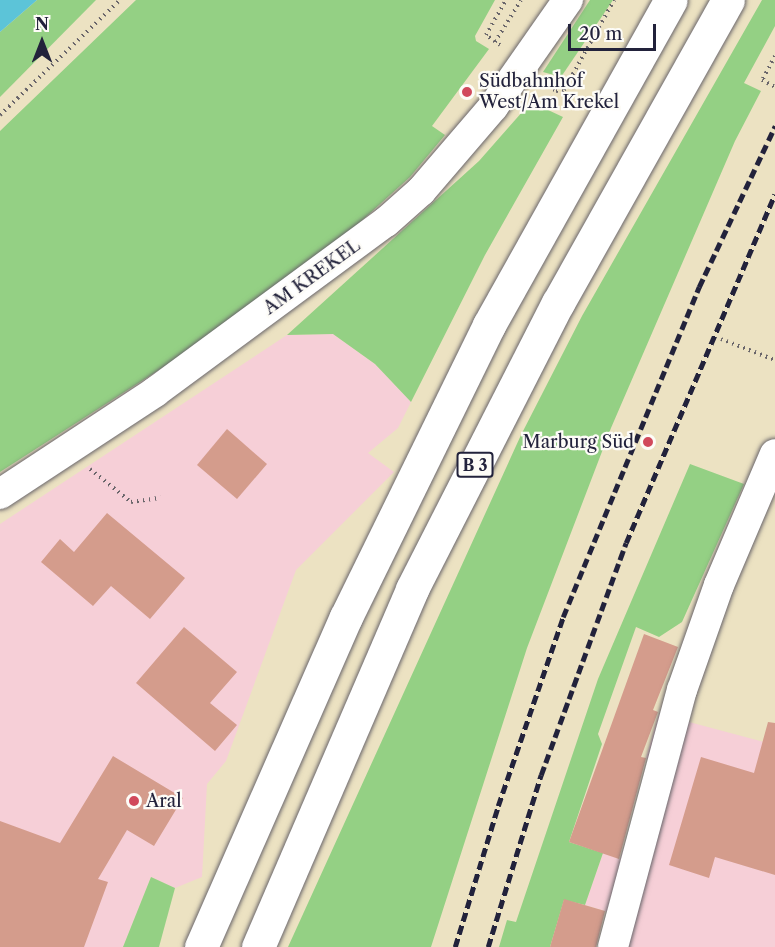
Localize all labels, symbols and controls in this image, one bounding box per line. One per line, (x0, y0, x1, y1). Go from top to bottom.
north arrow (12, 12, 72, 72)
scale bar (571, 12, 660, 50)
text: N (35, 14, 49, 34)
text: 20 m (579, 23, 622, 45)
place label: Südbahnhof West/Am Krekel (479, 71, 619, 113)
marker: Südbahnhof West/Am Krekel (460, 85, 474, 99)
street label: AM KREKEL (260, 235, 364, 319)
place label: Marburg Süd (523, 431, 634, 453)
marker: Marburg Süd (639, 433, 657, 451)
road number: B 3 (456, 452, 494, 478)
place label: Aral (146, 790, 182, 812)
marker: Aral (127, 794, 141, 808)

